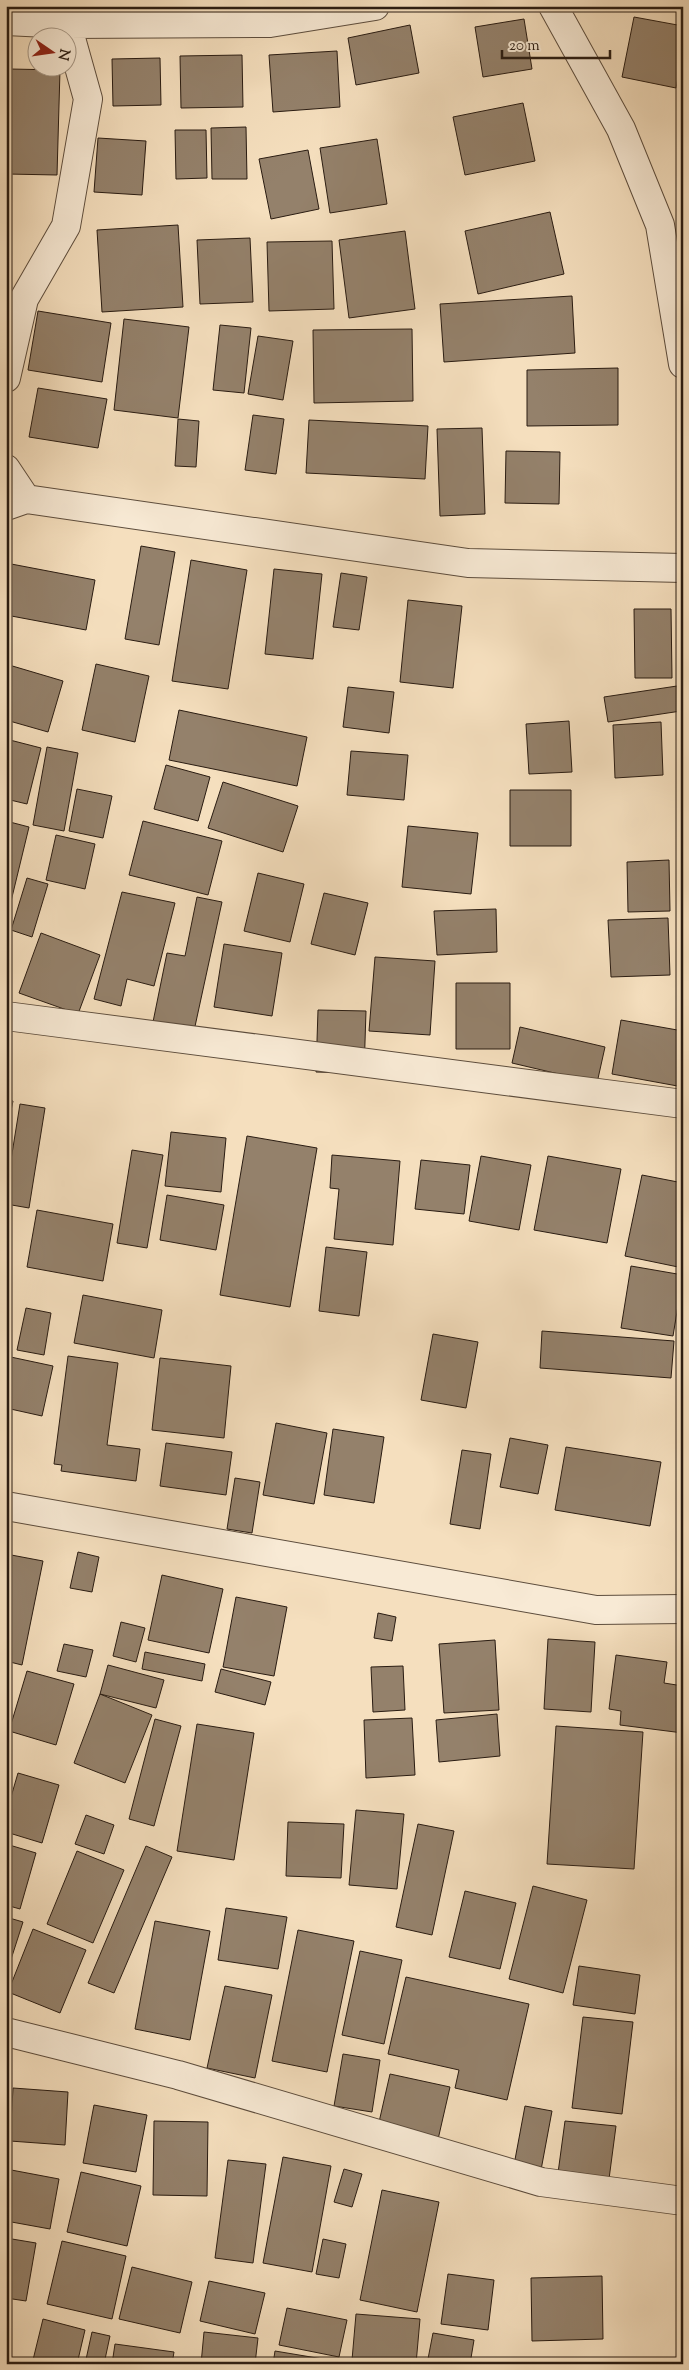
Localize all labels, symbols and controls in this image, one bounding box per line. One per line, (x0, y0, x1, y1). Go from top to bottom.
north arrow (28, 28, 78, 78)
scale bar (502, 28, 609, 60)
text: 20 m (509, 36, 540, 57)
text: N (52, 47, 74, 62)

